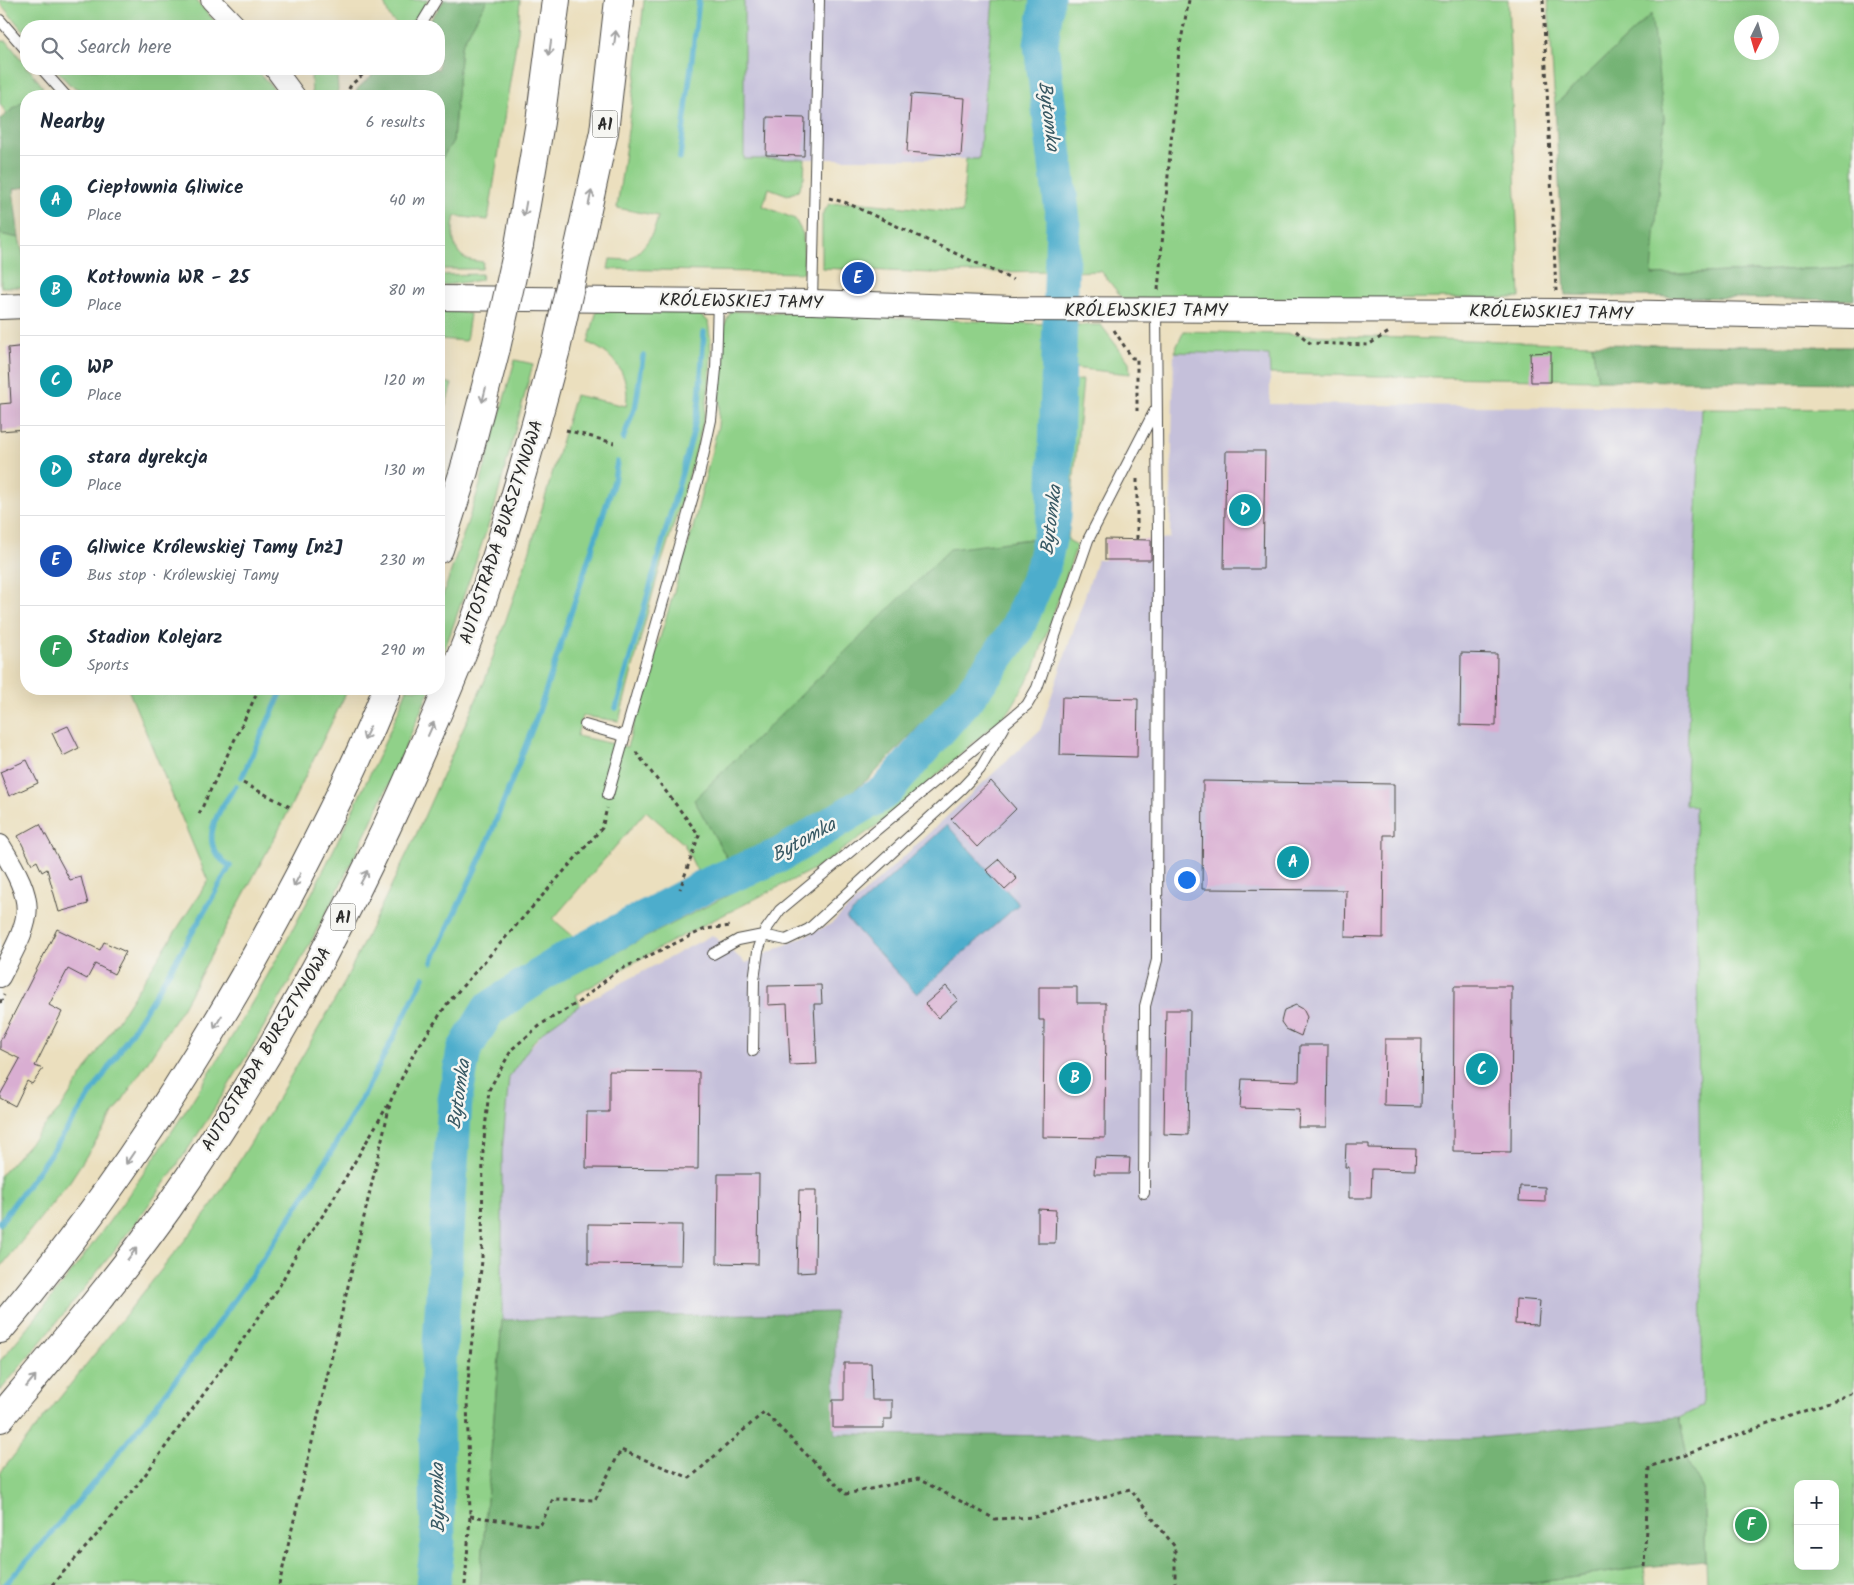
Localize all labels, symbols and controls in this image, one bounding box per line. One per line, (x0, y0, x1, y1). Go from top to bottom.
north arrow (1734, 15, 1779, 60)
search box (20, 20, 445, 75)
one-way arrow (610, 30, 620, 46)
text: Search here (78, 33, 172, 63)
icon: search (38, 34, 66, 62)
one-way arrow (545, 40, 555, 56)
water label: Bytomka (1029, 80, 1067, 154)
text: Nearby (40, 106, 105, 139)
text: 6 results (366, 110, 425, 135)
road number: A1 (592, 110, 618, 138)
text: Ciepłownia Gliwice (87, 173, 243, 203)
text: A (51, 188, 61, 213)
text: 40 m (389, 188, 425, 213)
one-way arrow (585, 191, 595, 207)
one-way arrow (520, 201, 530, 217)
text: Place (87, 203, 121, 228)
pin: E (842, 259, 874, 297)
text: Kotłownia WR - 25 (87, 263, 249, 293)
text: B (51, 278, 61, 303)
text: 80 m (388, 278, 425, 303)
street label: KRÓLEWSKIEJ TAMY (659, 287, 824, 318)
text: Place (87, 293, 121, 318)
street label: KRÓLEWSKIEJ TAMY (1064, 297, 1228, 326)
street label: KRÓLEWSKIEJ TAMY (1469, 298, 1634, 329)
text: WP (87, 353, 112, 383)
text: C (51, 368, 61, 393)
text: 120 m (384, 368, 425, 393)
text: Place (87, 383, 121, 408)
one-way arrow (478, 387, 488, 403)
street label: AUTOSTRADA BURSZTYNOWA (452, 416, 552, 648)
text: stara dyrekcja (87, 443, 208, 473)
text: D (51, 458, 61, 483)
text: 130 m (384, 458, 425, 483)
text: Place (87, 473, 121, 498)
water label: Bytomka (1033, 483, 1071, 557)
pin: D (1229, 491, 1261, 529)
text: Gliwice Królewskiej Tamy [nż] (87, 533, 343, 563)
text: E (52, 548, 60, 573)
text: 230 m (379, 548, 425, 573)
text: Bus stop · Królewskiej Tamy (87, 563, 279, 588)
text: Stadion Kolejarz (87, 623, 223, 653)
text: F (52, 638, 60, 663)
text: 290 m (381, 638, 425, 663)
text: Sports (87, 653, 129, 678)
one-way arrow (426, 722, 436, 737)
one-way arrow (362, 725, 372, 740)
water label: Bytomka (766, 810, 843, 871)
pin: A (1277, 843, 1309, 881)
your location (1174, 867, 1200, 893)
one-way arrow (359, 871, 369, 885)
one-way arrow (292, 872, 302, 887)
road number: A1 (330, 904, 356, 930)
street label: AUTOSTRADA BURSZTYNOWA (194, 942, 340, 1158)
one-way arrow (213, 1014, 223, 1029)
pin: C (1466, 1050, 1498, 1088)
water label: Bytomka (440, 1056, 480, 1131)
pin: B (1059, 1059, 1091, 1097)
one-way arrow (125, 1151, 135, 1165)
one-way arrow (127, 1248, 138, 1261)
one-way arrow (26, 1375, 37, 1388)
water label: Bytomka (423, 1462, 455, 1533)
map controls (1794, 1480, 1839, 1570)
button: + (1794, 1480, 1839, 1525)
pin: F (1735, 1506, 1767, 1544)
button: − (1794, 1525, 1839, 1570)

